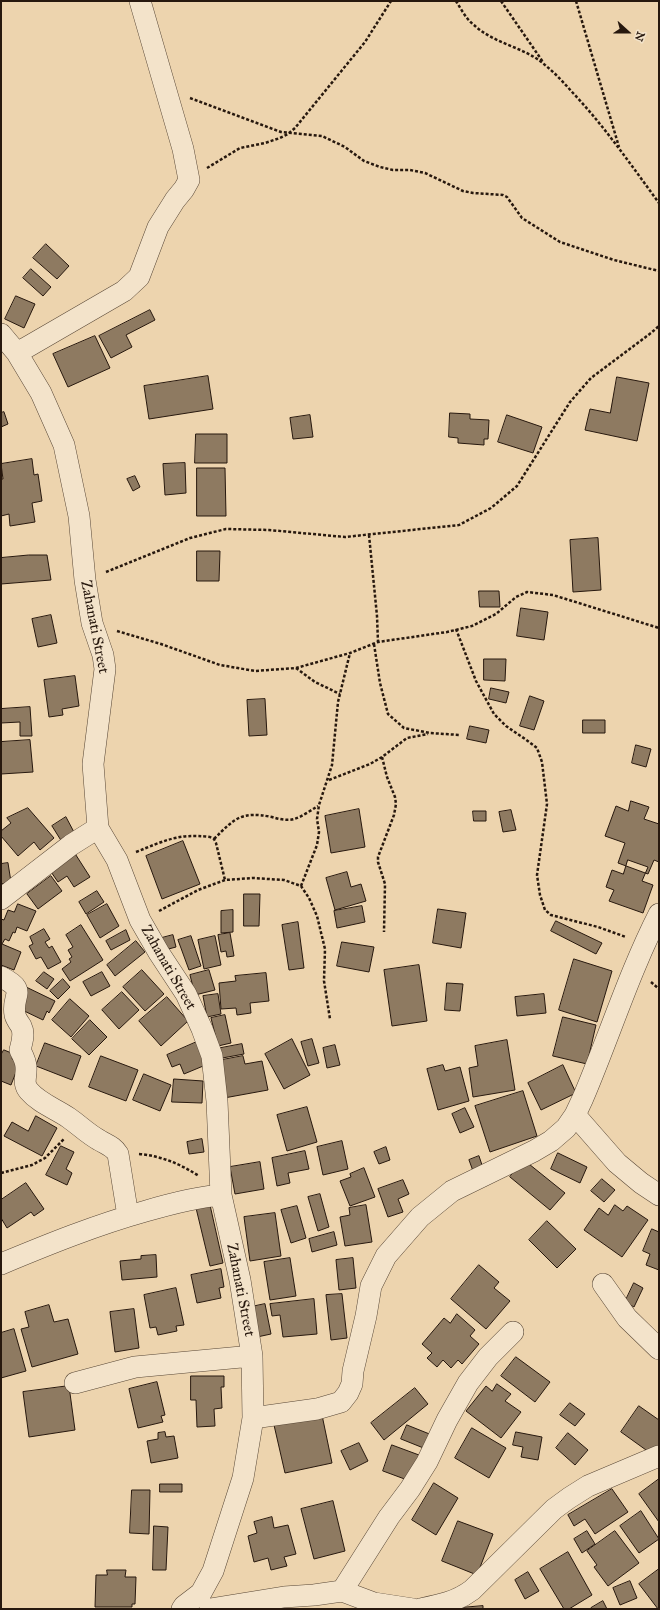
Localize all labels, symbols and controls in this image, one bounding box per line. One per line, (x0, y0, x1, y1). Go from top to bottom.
north arrow (608, 12, 648, 52)
text: N (632, 30, 647, 43)
street label: Zahanati Street (76, 579, 112, 675)
street label: Zahanati Street (137, 922, 199, 1014)
street label: Zahanati Street (222, 1242, 258, 1338)

